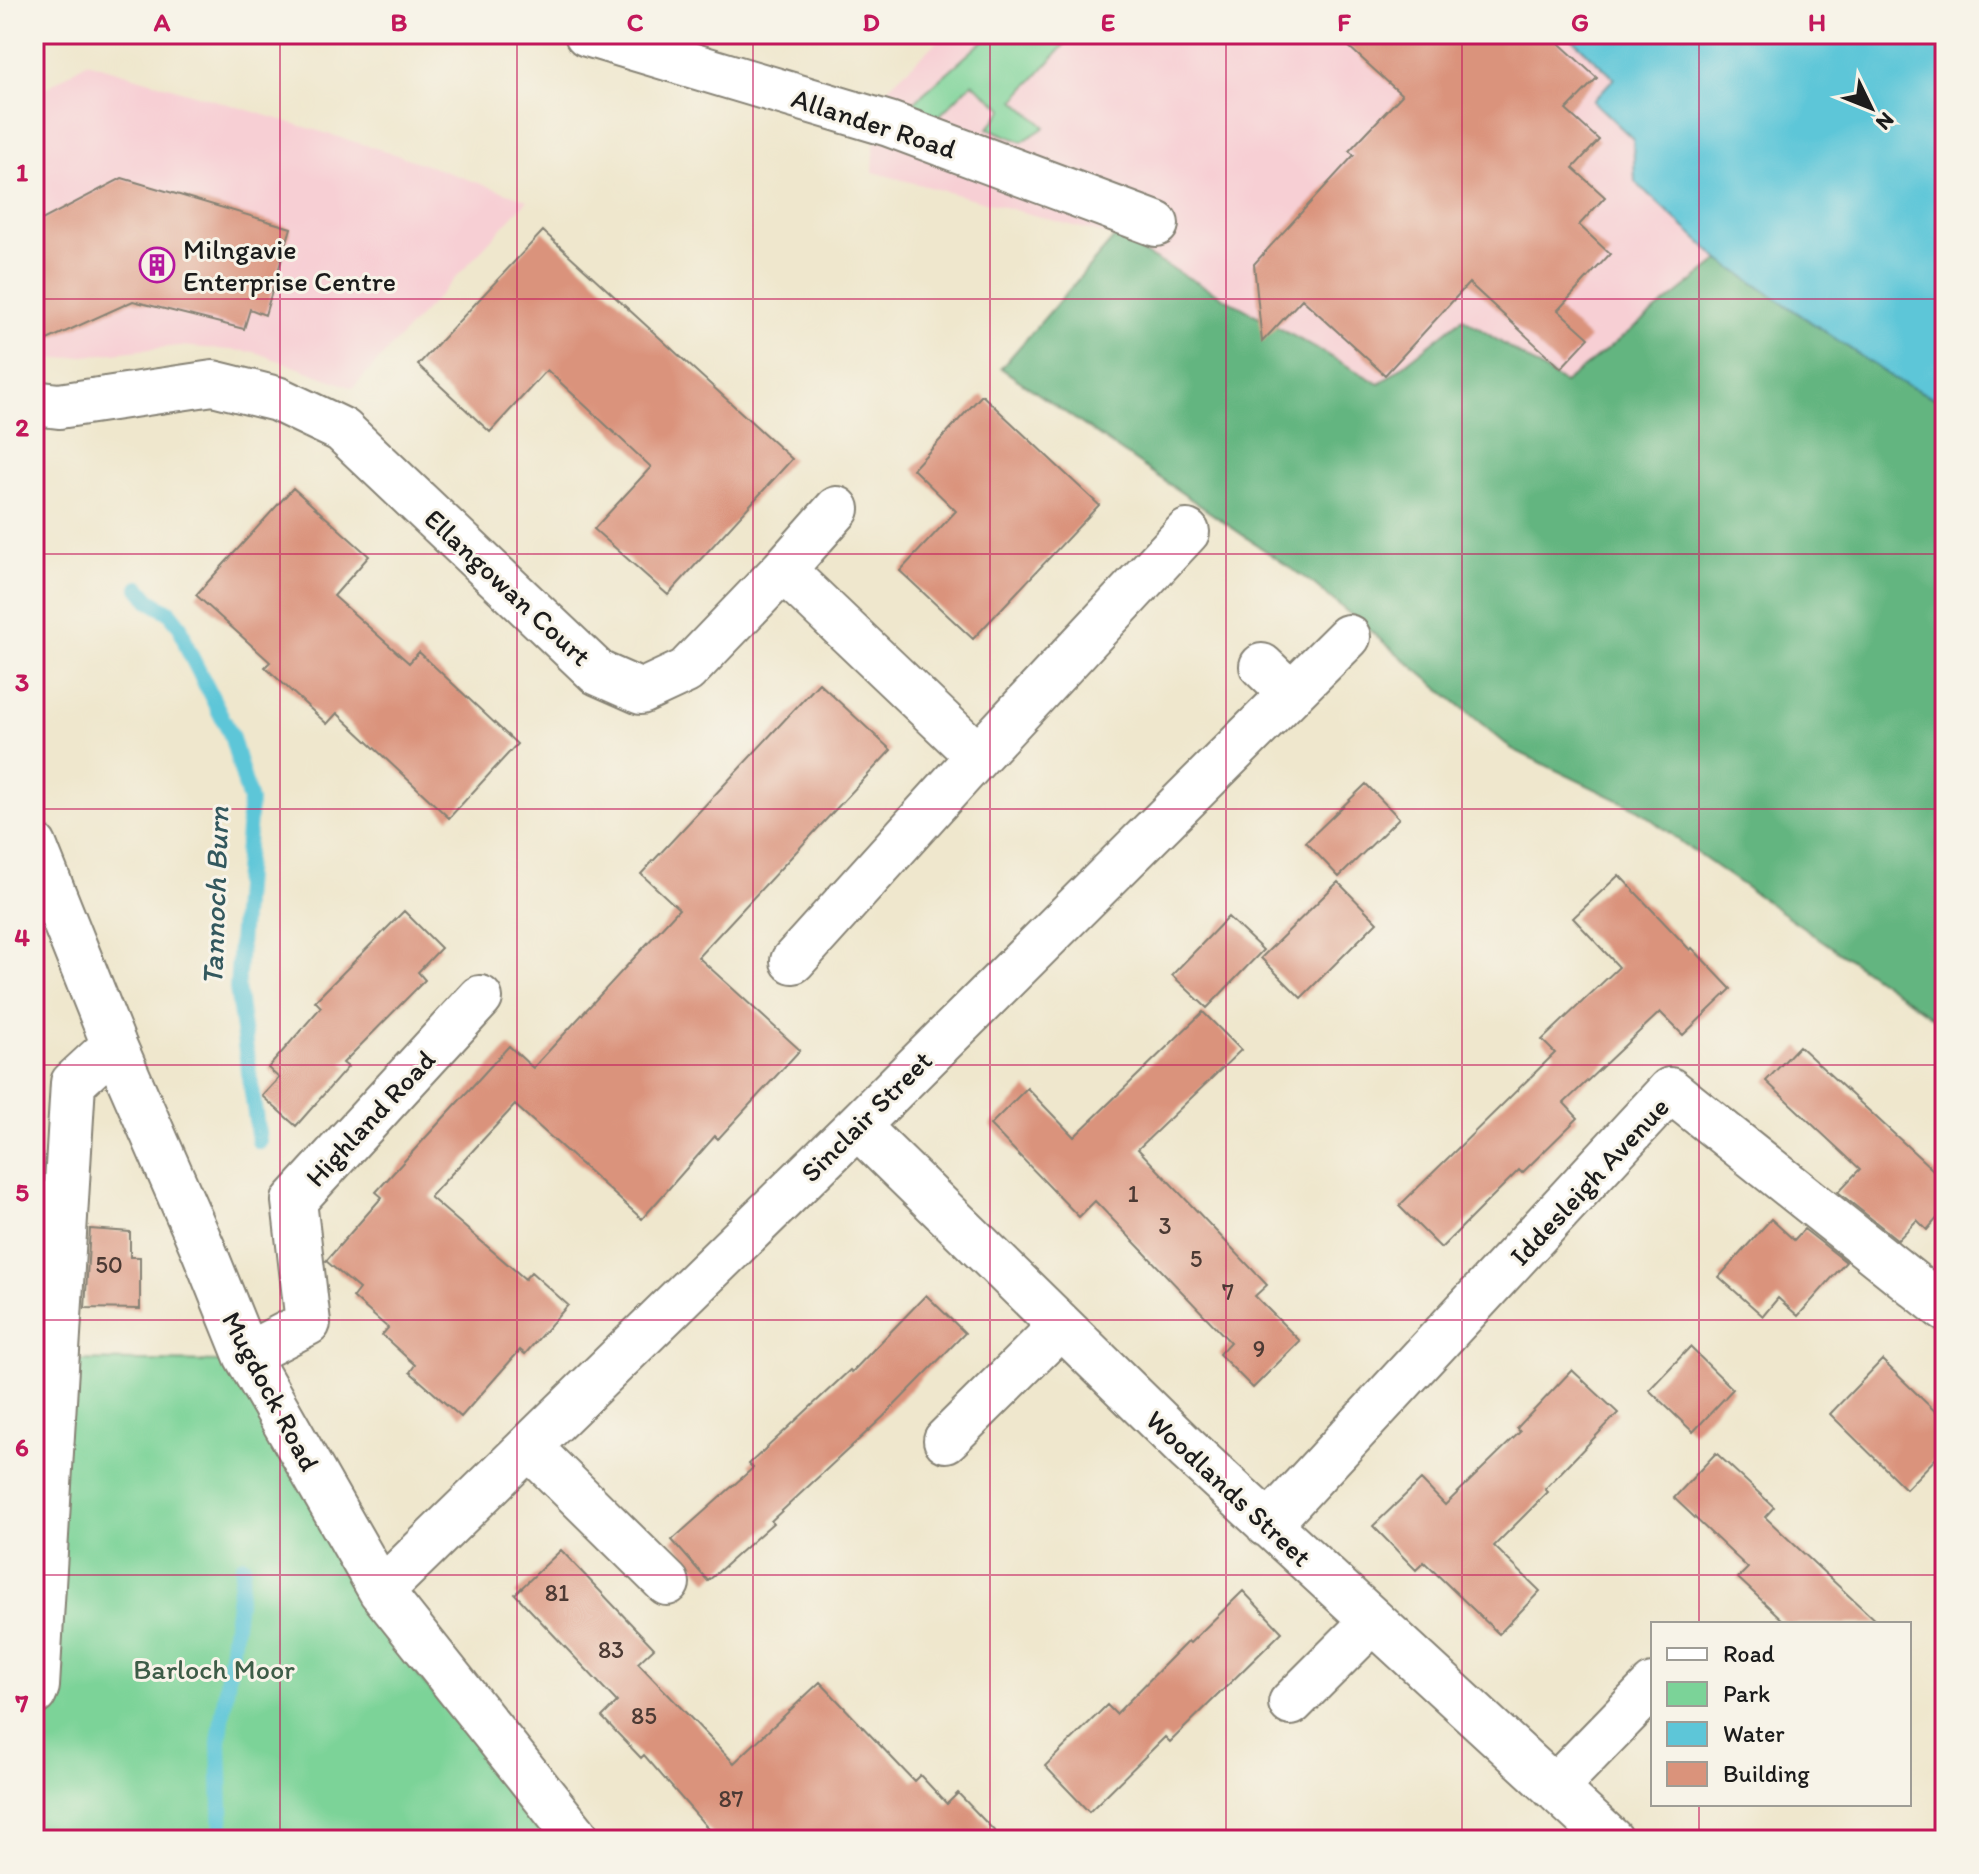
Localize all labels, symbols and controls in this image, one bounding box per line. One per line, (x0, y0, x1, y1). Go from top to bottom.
text: A (153, 6, 171, 38)
text: B (391, 6, 408, 38)
text: C (627, 6, 644, 38)
text: D (862, 6, 880, 38)
text: E (1101, 6, 1115, 38)
text: F (1337, 6, 1351, 38)
text: G (1571, 6, 1589, 38)
text: H (1808, 6, 1826, 38)
north arrow (1831, 68, 1911, 148)
street label: Allander Road (788, 80, 960, 166)
text: N (1870, 107, 1900, 136)
text: 1 (16, 156, 28, 188)
place label: Milngavie Enterprise Centre (183, 232, 396, 298)
building icon: Milngavie Enterprise Centre (138, 246, 176, 284)
text: 2 (15, 411, 29, 443)
street label: Ellangowan Court (418, 501, 598, 673)
text: 3 (15, 666, 29, 698)
water label: Tannoch Burn (193, 805, 237, 986)
text: 4 (14, 921, 30, 953)
street label: Highland Road (298, 1042, 442, 1194)
street label: Sinclair Street (793, 1043, 939, 1189)
street label: Iddesleigh Avenue (1502, 1090, 1676, 1272)
text: 5 (15, 1176, 29, 1208)
house number: 1 (1127, 1179, 1139, 1208)
house number: 3 (1158, 1211, 1172, 1240)
house number: 5 (1190, 1244, 1202, 1273)
house number: 50 (95, 1250, 123, 1279)
house number: 7 (1222, 1277, 1234, 1306)
street label: Mugdock Road (215, 1305, 327, 1477)
house number: 9 (1253, 1334, 1265, 1363)
street label: Woodlands Street (1139, 1403, 1319, 1573)
text: 6 (15, 1431, 29, 1463)
house number: 81 (545, 1578, 569, 1607)
legend (1651, 1622, 1911, 1806)
house number: 83 (598, 1635, 624, 1664)
text: Road (1723, 1639, 1775, 1668)
park label: Barloch Moor (133, 1652, 295, 1686)
text: Park (1723, 1679, 1770, 1708)
text: 7 (15, 1687, 29, 1719)
house number: 85 (631, 1701, 657, 1730)
text: Water (1723, 1719, 1785, 1748)
text: Building (1723, 1759, 1810, 1788)
house number: 87 (718, 1784, 744, 1813)

